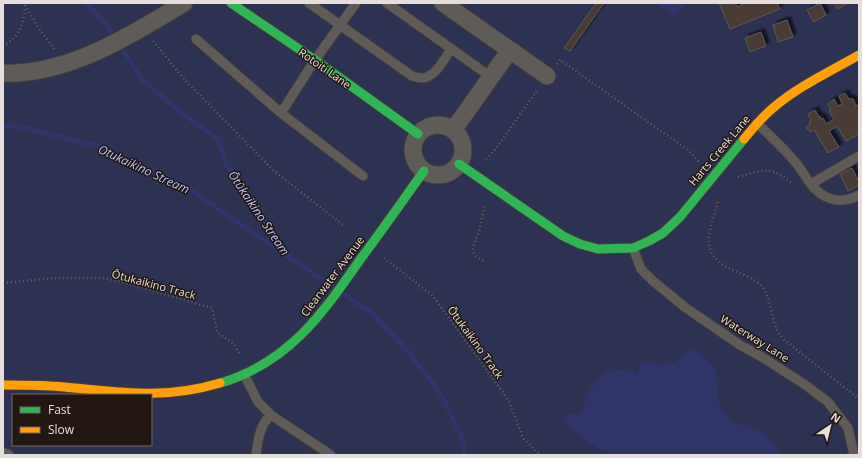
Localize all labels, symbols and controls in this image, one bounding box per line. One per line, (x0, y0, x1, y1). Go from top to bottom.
street label: Rotoiti Lane (296, 44, 354, 92)
street label: Harts Creek Lane (685, 111, 753, 189)
water label: Otukaikino Stream (96, 140, 192, 198)
water label: Ōtūkaikino Stream (224, 167, 294, 259)
street label: Clearwater Avenue (297, 233, 367, 319)
street label: Ōtukaikino Track (110, 266, 198, 302)
street label: Ōtukaikino Track (445, 303, 508, 382)
street label: Waterway Lane (718, 311, 792, 365)
legend (12, 394, 152, 446)
text: Fast (48, 401, 71, 418)
north arrow (810, 406, 850, 446)
text: N (828, 409, 844, 426)
text: Slow (48, 421, 75, 438)

